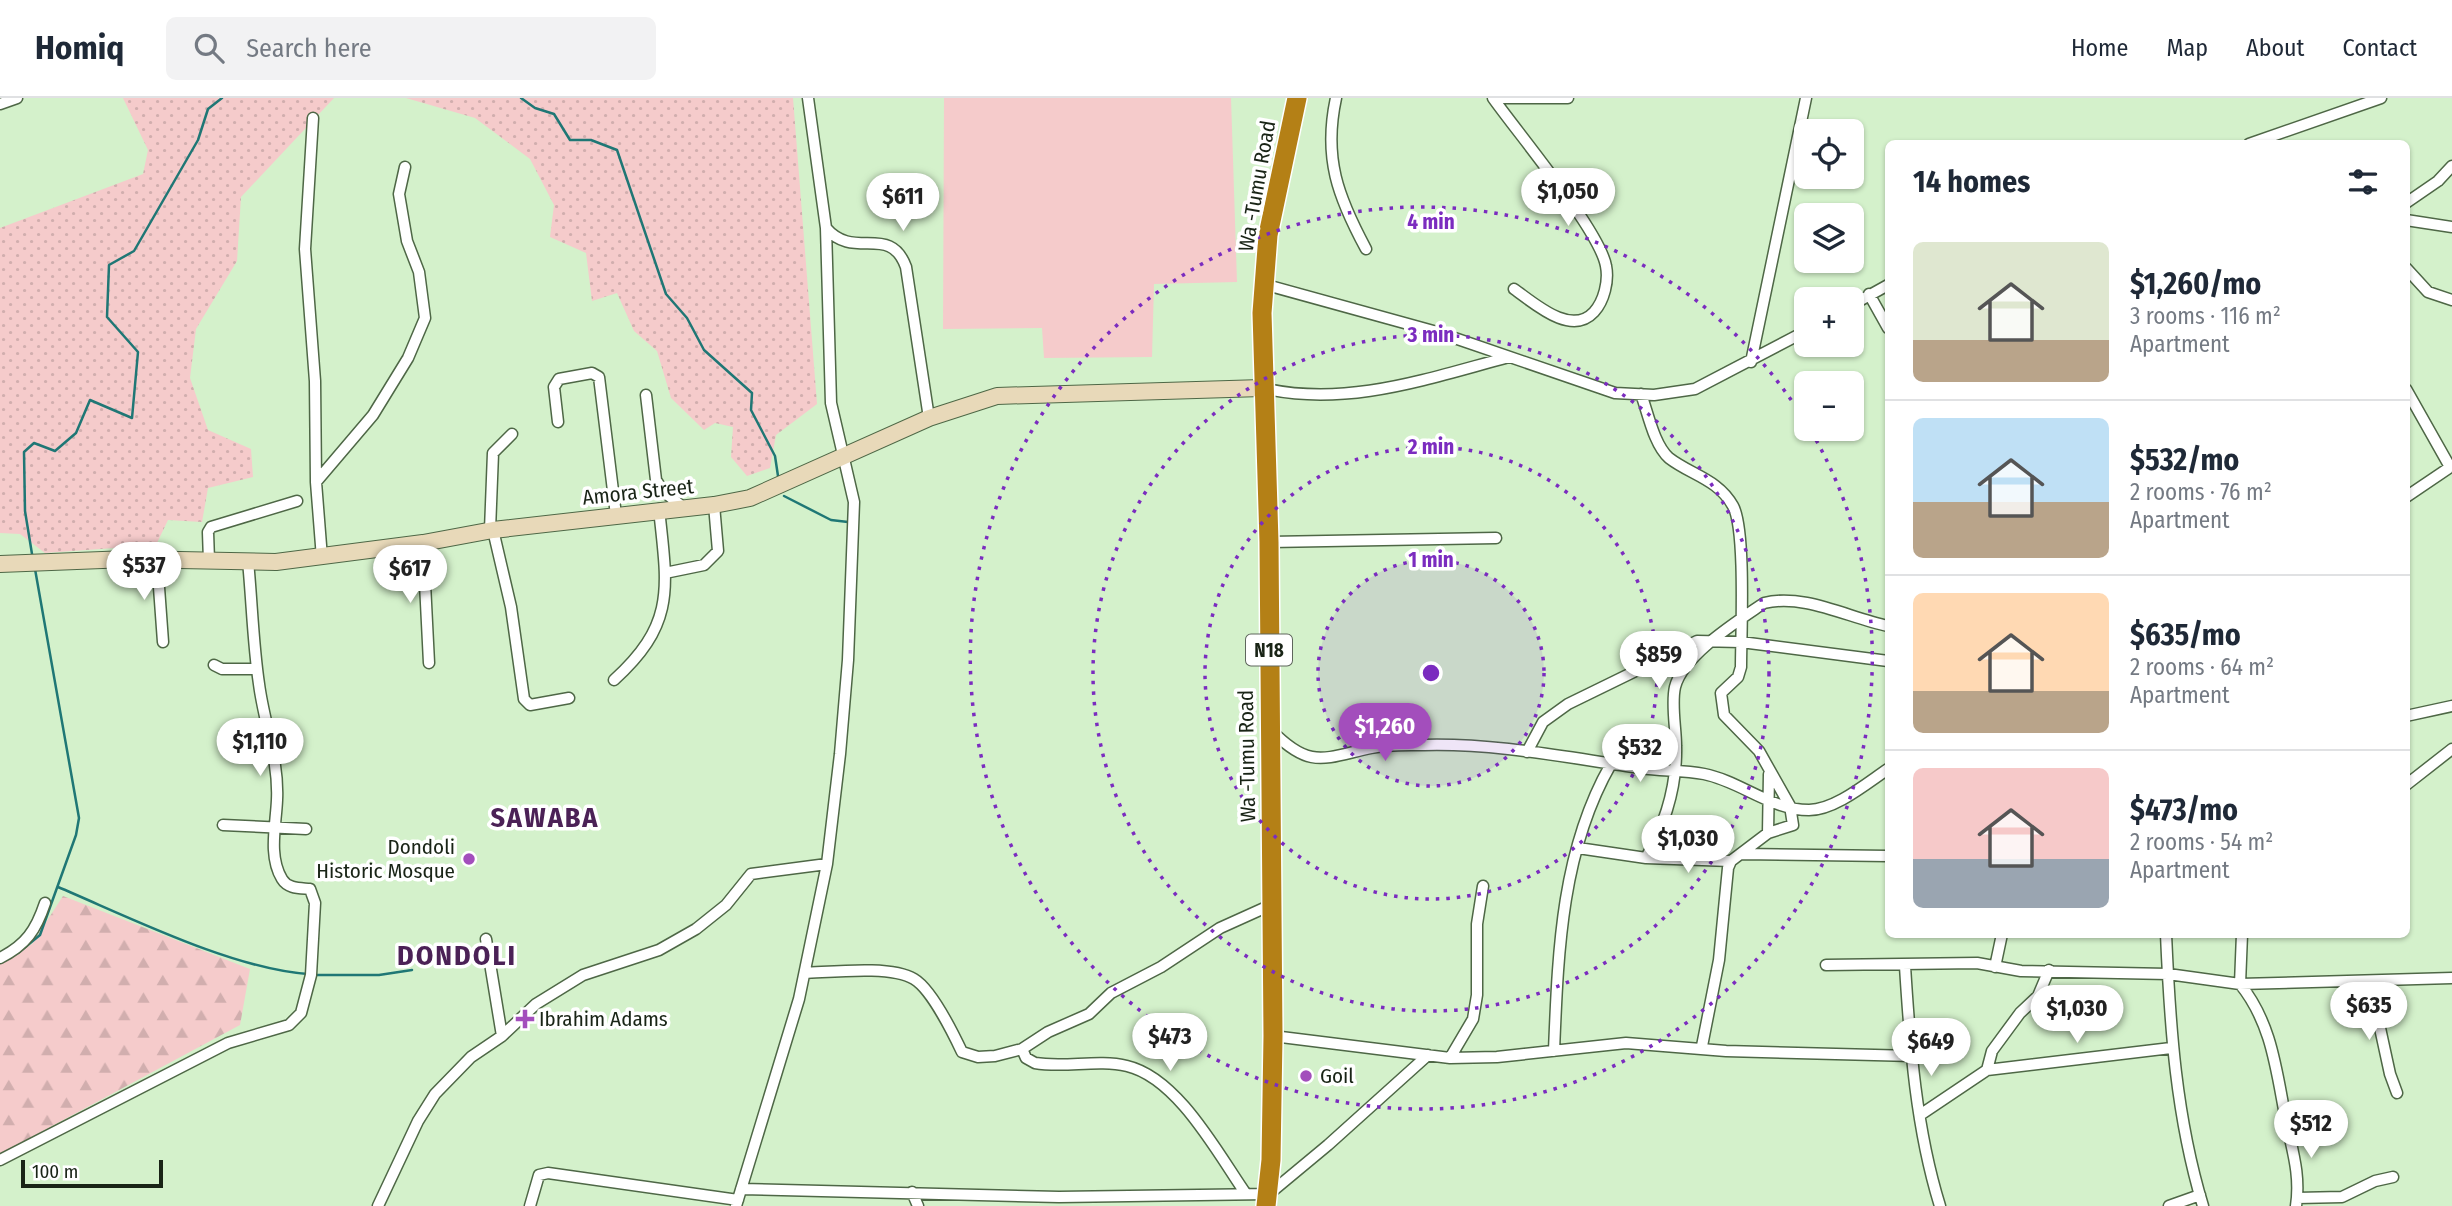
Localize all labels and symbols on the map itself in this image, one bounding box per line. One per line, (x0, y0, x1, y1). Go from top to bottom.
street label: Wa -Tumu Road (1233, 118, 1281, 254)
pin: $1,050 (1511, 169, 1625, 228)
pin: $611 (862, 174, 944, 233)
text: 4 min (1407, 209, 1455, 235)
text: 3 min (1407, 322, 1454, 348)
text: 2 min (1407, 434, 1454, 460)
street label: Amora Street (581, 473, 695, 511)
pin: $537 (103, 542, 185, 602)
pin: $617 (369, 546, 451, 605)
text: 1 min (1408, 547, 1454, 573)
pin: $859 (1618, 632, 1700, 691)
road number: N18 (1246, 635, 1292, 666)
centre of rings (1419, 661, 1443, 685)
street label: Wa -Tumu Road (1233, 690, 1261, 822)
pin: $1,260 (1328, 704, 1442, 763)
pin: $1,110 (203, 718, 317, 778)
pin: $532 (1599, 724, 1681, 784)
district label: SAWABA (490, 801, 600, 834)
pin: $1,030 (1631, 816, 1745, 875)
place label: Dondoli Historic Mosque (316, 834, 455, 884)
marker: Dondoli Historic Mosque (461, 851, 477, 867)
district label: DONDOLI (397, 939, 517, 972)
pin: $635 (2328, 982, 2410, 1042)
pin: $1,030 (2020, 986, 2134, 1045)
place label: Ibrahim Adams (539, 1006, 668, 1032)
marker: Ibrahim Adams (517, 1011, 533, 1027)
pin: $473 (1129, 1014, 1211, 1073)
pin: $649 (1890, 1018, 1972, 1078)
place label: Goil (1320, 1063, 1354, 1089)
marker: Goil (1298, 1068, 1314, 1084)
pin: $512 (2270, 1100, 2352, 1160)
scale bar (21, 1157, 163, 1189)

